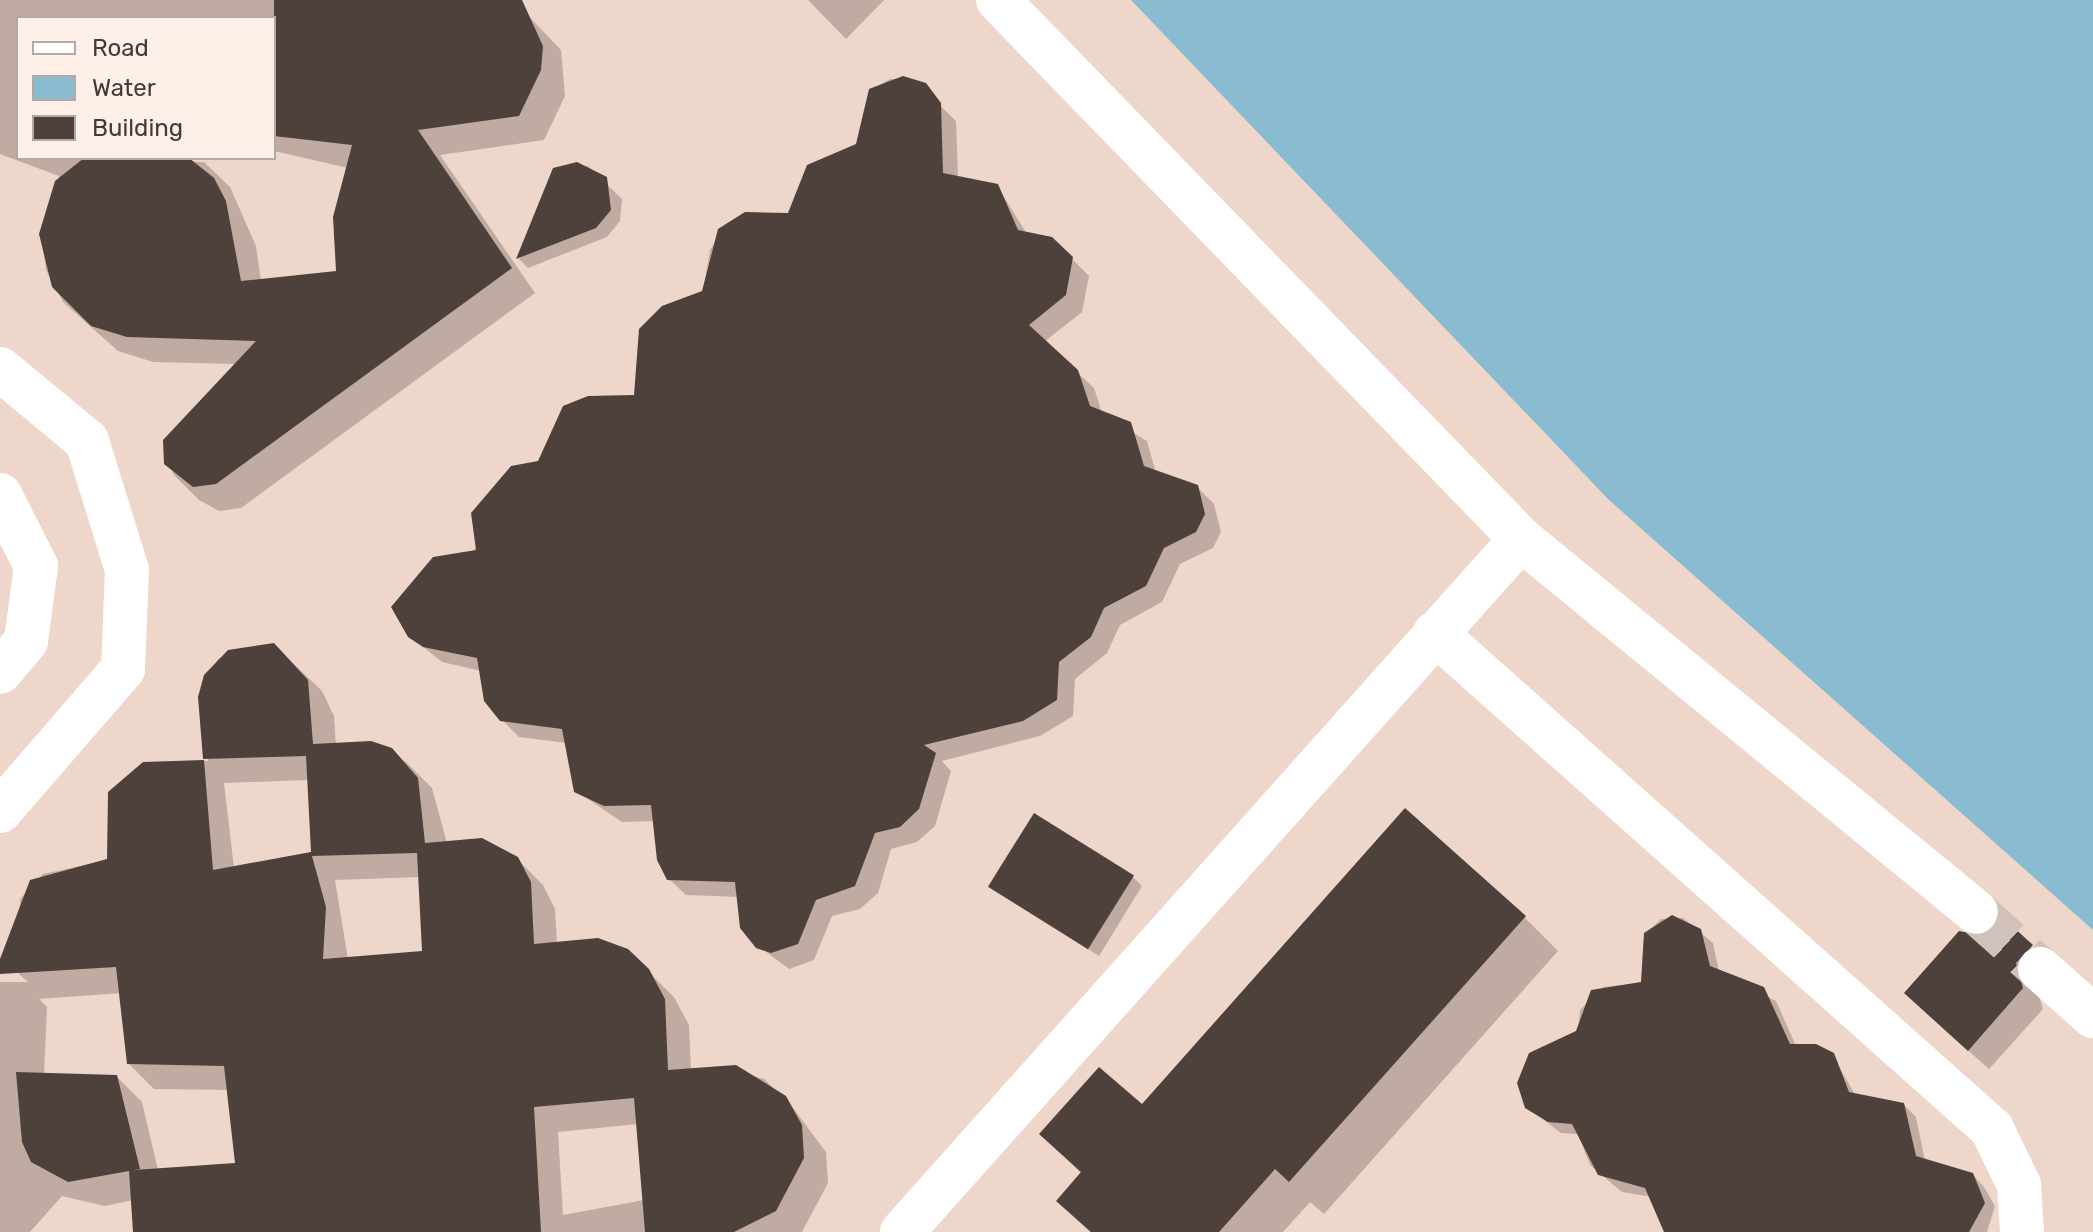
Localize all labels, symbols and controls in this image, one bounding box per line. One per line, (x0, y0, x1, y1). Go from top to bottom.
legend (16, 16, 276, 160)
text: Road (92, 34, 149, 62)
text: Water (92, 74, 156, 102)
text: Building (92, 114, 183, 142)

